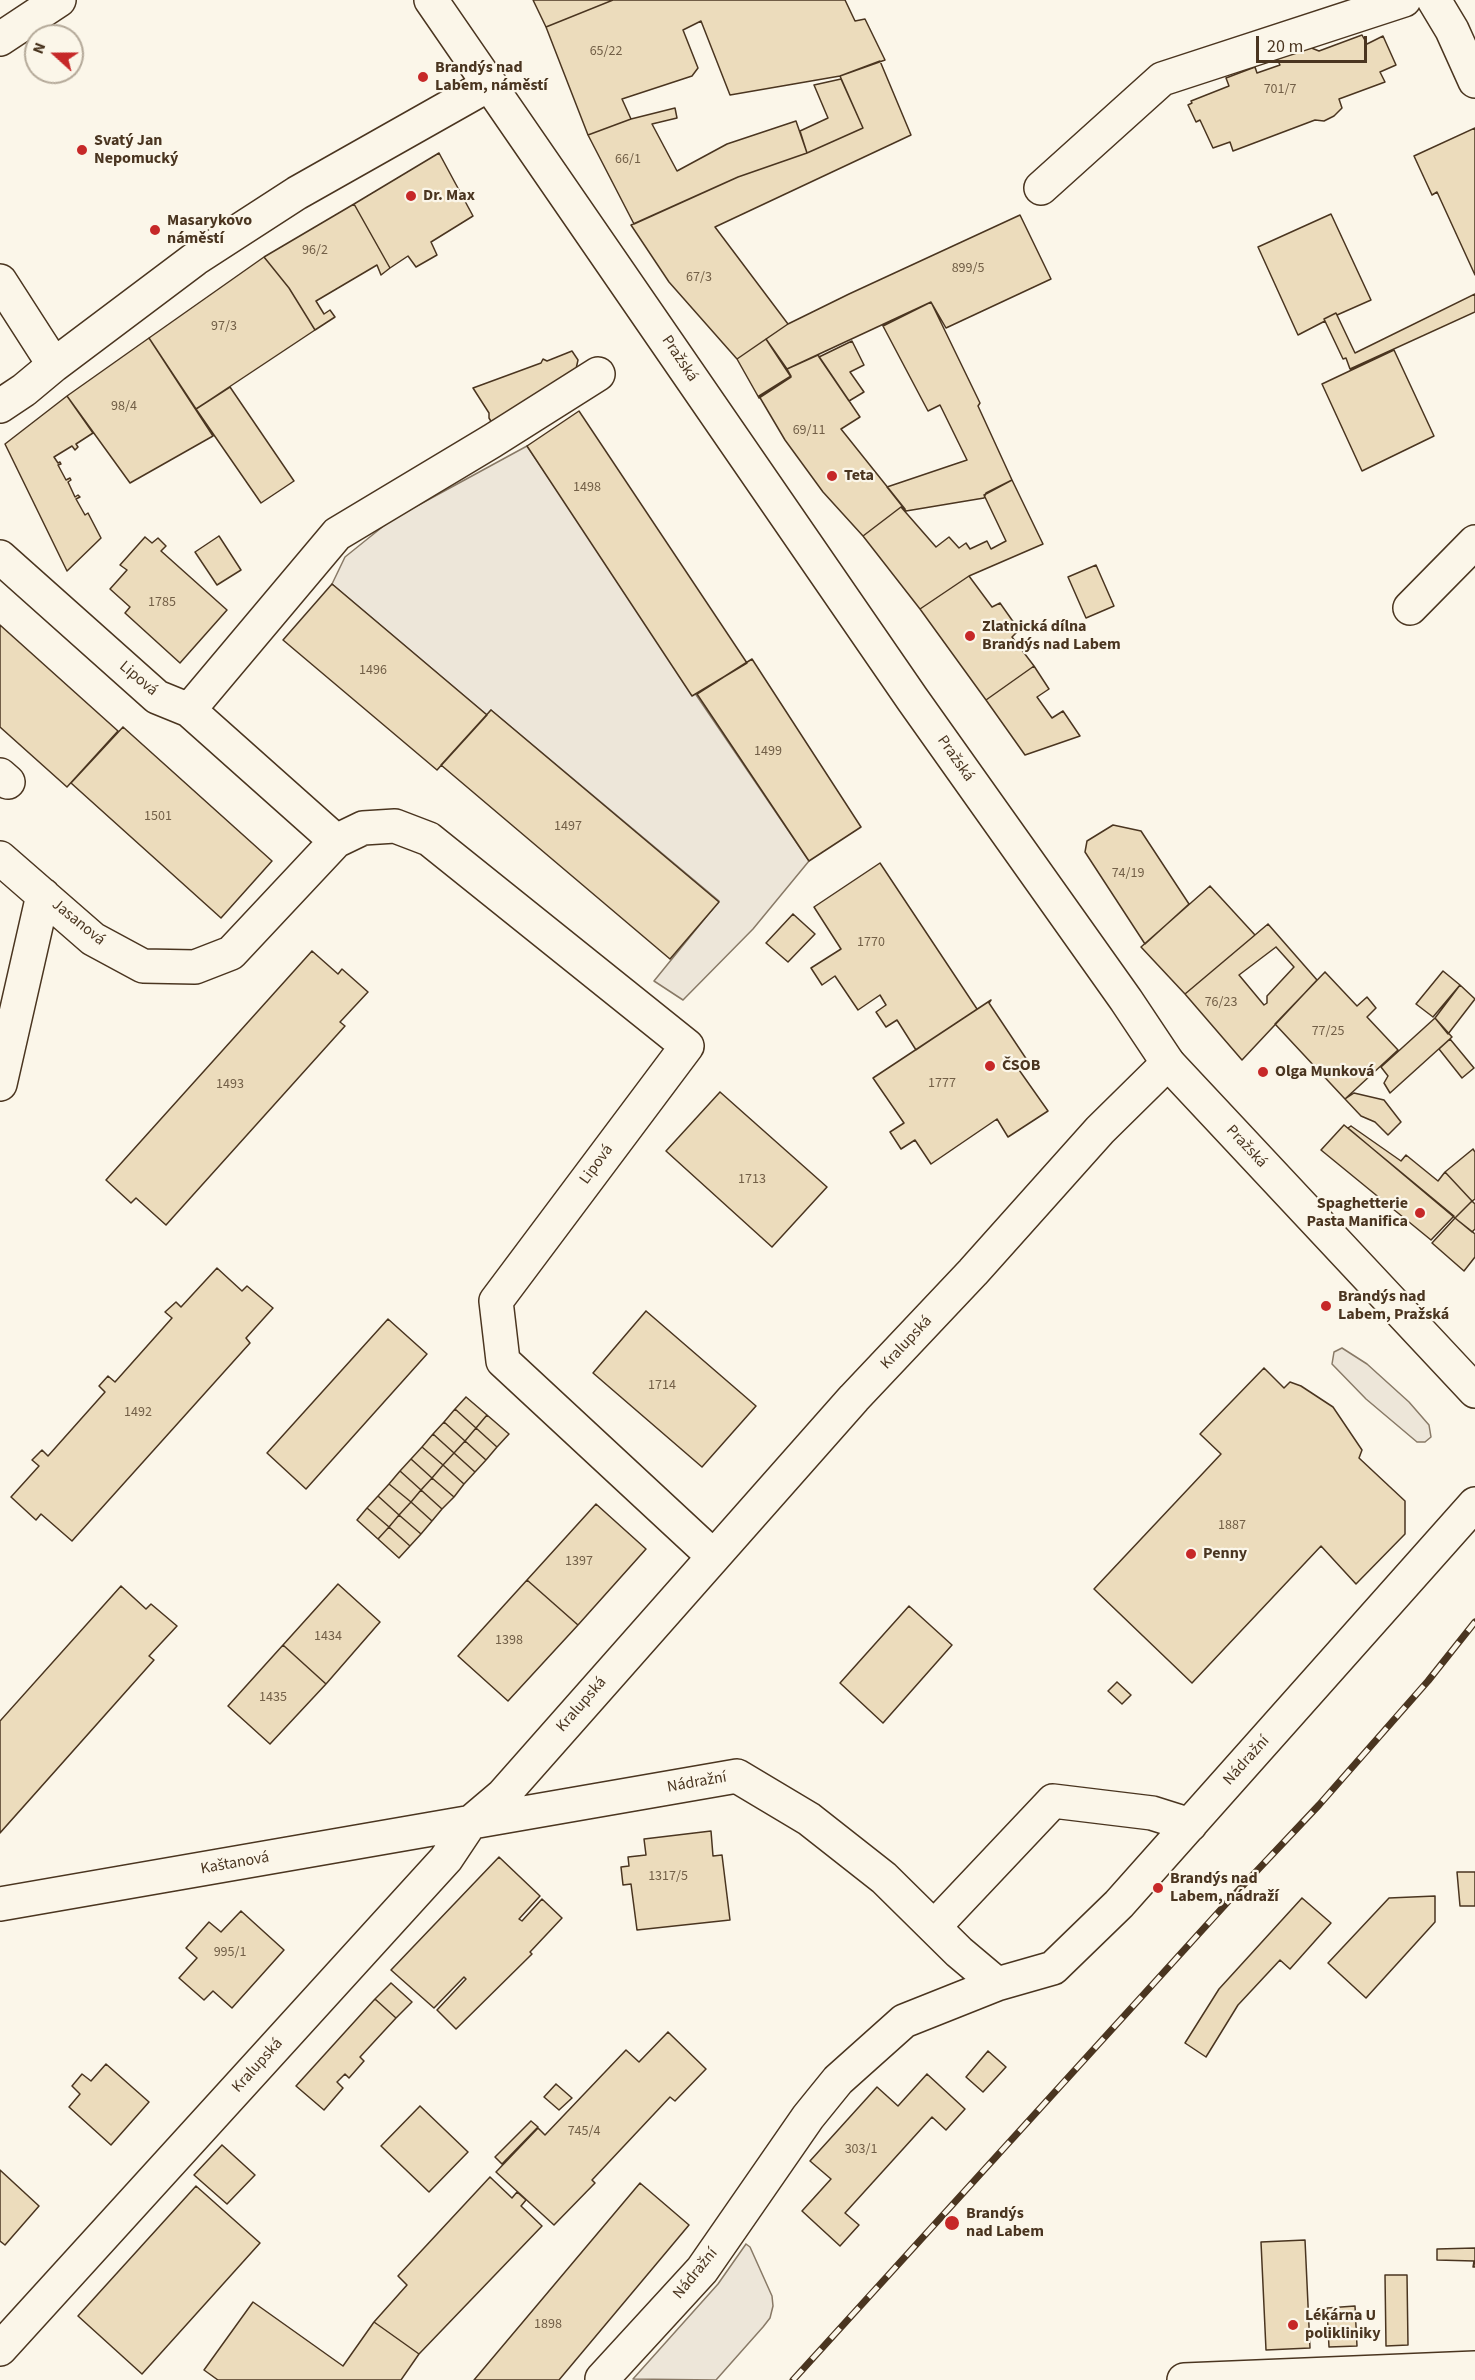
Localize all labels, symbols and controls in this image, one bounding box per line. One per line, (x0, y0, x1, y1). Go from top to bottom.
north arrow (24, 24, 84, 84)
scale bar (1259, 24, 1370, 62)
text: 20 m (1267, 34, 1303, 59)
text: N (27, 39, 51, 57)
house number: 65/22 (590, 44, 622, 60)
place label: Brandýs nad Labem, náměstí (435, 58, 548, 96)
marker: Brandýs nad Labem, náměstí (416, 70, 430, 84)
house number: 701/7 (1264, 82, 1296, 98)
place label: Svatý Jan Nepomucký (94, 131, 178, 169)
marker: Svatý Jan Nepomucký (75, 143, 89, 157)
house number: 66/1 (615, 152, 641, 168)
place label: Dr. Max (423, 186, 475, 206)
marker: Dr. Max (404, 189, 418, 203)
place label: Masarykovo náměstí (167, 211, 252, 249)
marker: Masarykovo náměstí (148, 223, 162, 237)
house number: 96/2 (302, 243, 328, 259)
house number: 899/5 (952, 261, 984, 277)
house number: 67/3 (686, 270, 712, 286)
house number: 97/3 (211, 319, 237, 335)
street label: Pražská (657, 332, 701, 386)
house number: 98/4 (111, 399, 137, 415)
house number: 69/11 (793, 423, 825, 439)
place label: Teta (844, 466, 874, 486)
marker: Teta (825, 469, 839, 483)
house number: 1498 (573, 480, 601, 496)
house number: 1785 (148, 595, 176, 611)
place label: Zlatnická dílna Brandýs nad Labem (982, 617, 1121, 655)
marker: Zlatnická dílna Brandýs nad Labem (963, 629, 977, 643)
street label: Lipová (115, 657, 161, 701)
house number: 1496 (359, 663, 387, 679)
street label: Pražská (932, 732, 978, 786)
house number: 1499 (754, 744, 782, 760)
house number: 1501 (144, 809, 172, 825)
house number: 1497 (554, 819, 582, 835)
house number: 74/19 (1112, 866, 1144, 882)
street label: Jasanová (47, 896, 109, 950)
house number: 1770 (857, 935, 885, 951)
house number: 76/23 (1205, 995, 1237, 1011)
house number: 77/25 (1312, 1024, 1344, 1040)
place label: ČSOB (1002, 1056, 1040, 1076)
marker: ČSOB (983, 1059, 997, 1073)
place label: Olga Munková (1275, 1062, 1374, 1082)
marker: Olga Munková (1256, 1065, 1270, 1079)
house number: 1777 (928, 1076, 956, 1092)
house number: 1493 (216, 1077, 244, 1093)
street label: Pražská (1221, 1122, 1271, 1172)
street label: Lipová (576, 1141, 618, 1189)
house number: 1713 (738, 1172, 766, 1188)
place label: Spaghetterie Pasta Manifica (1307, 1194, 1408, 1232)
marker: Spaghetterie Pasta Manifica (1413, 1206, 1427, 1220)
place label: Brandýs nad Labem, Pražská (1338, 1287, 1449, 1325)
marker: Brandýs nad Labem, Pražská (1319, 1299, 1333, 1313)
street label: Kralupská (877, 1312, 937, 1374)
house number: 1714 (648, 1378, 676, 1394)
house number: 1492 (124, 1405, 152, 1421)
house number: 1887 (1218, 1518, 1246, 1534)
place label: Penny (1203, 1544, 1247, 1564)
marker: Penny (1184, 1547, 1198, 1561)
house number: 1397 (565, 1554, 593, 1570)
house number: 1434 (314, 1629, 342, 1645)
house number: 1398 (495, 1633, 523, 1649)
street label: Kralupská (553, 1674, 611, 1736)
house number: 1435 (259, 1690, 287, 1706)
street label: Nádražní (1220, 1732, 1274, 1790)
street label: Nádražní (666, 1768, 728, 1798)
street label: Kaštanová (199, 1849, 271, 1879)
house number: 1317/5 (648, 1869, 688, 1885)
place label: Brandýs nad Labem, nádraží (1170, 1869, 1279, 1907)
marker: Brandýs nad Labem, nádraží (1151, 1881, 1165, 1895)
house number: 995/1 (214, 1945, 246, 1961)
street label: Kralupská (229, 2035, 287, 2097)
house number: 745/4 (568, 2124, 600, 2140)
house number: 303/1 (845, 2142, 877, 2158)
place label: Brandýs nad Labem (966, 2204, 1044, 2242)
marker: Brandýs nad Labem (943, 2214, 961, 2232)
street label: Nádražní (670, 2245, 722, 2303)
place label: Lékárna U polikliniky (1305, 2306, 1380, 2344)
house number: 1898 (534, 2317, 562, 2333)
marker: Lékárna U polikliniky (1286, 2318, 1300, 2332)

